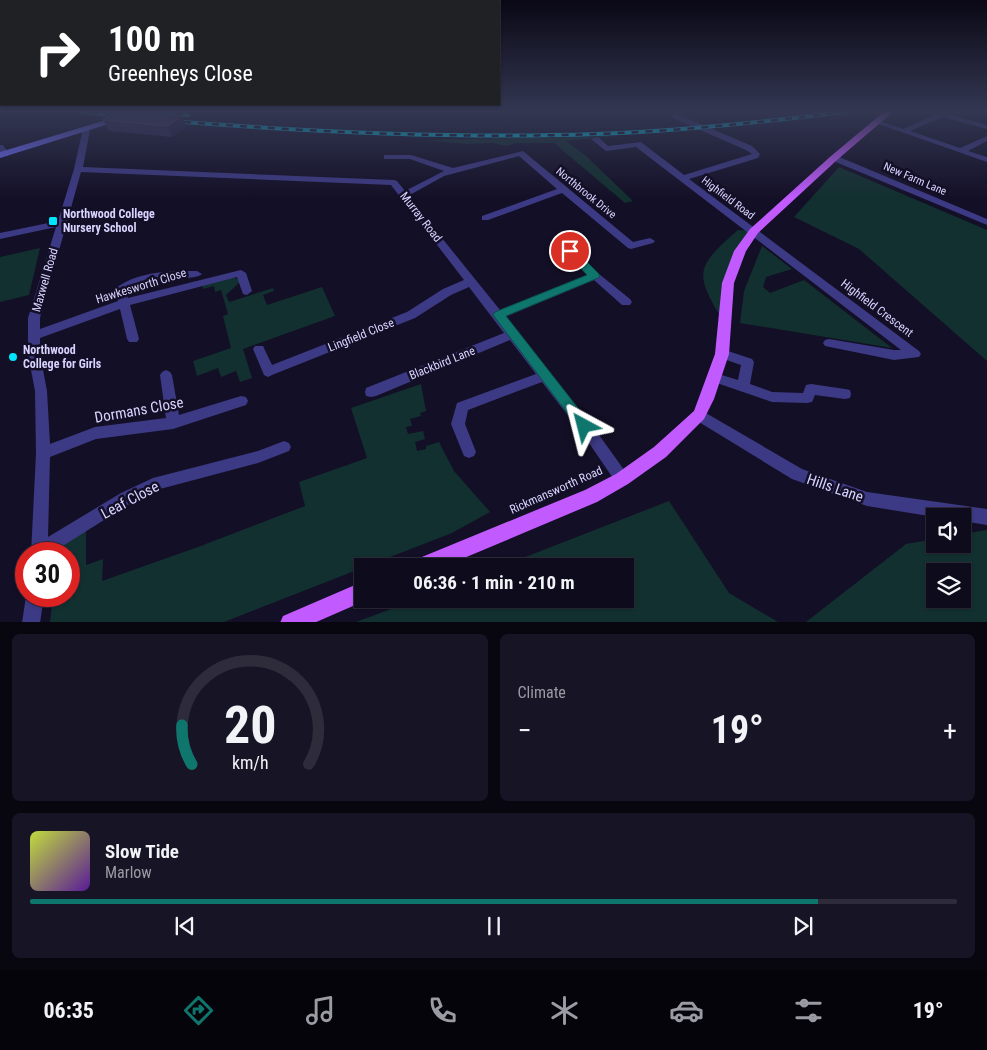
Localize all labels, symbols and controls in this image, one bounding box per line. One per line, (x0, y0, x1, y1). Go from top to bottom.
text: 100 m (108, 19, 195, 60)
icon: right (25, 20, 90, 85)
text: Greenheys Close (108, 61, 253, 86)
street label: New Farm Lane (882, 160, 948, 198)
street label: Northbrook Drive (553, 165, 619, 221)
street label: Highfield Road (699, 174, 757, 222)
street label: Murray Road (397, 189, 445, 245)
place label: Northwood College Nursery School (63, 207, 155, 235)
marker: Northwood College Nursery School (47, 215, 59, 227)
pin (549, 230, 591, 272)
icon: arrive (556, 237, 584, 265)
street label: Maxwell Road (29, 246, 61, 314)
street label: Hawkesworth Close (94, 265, 188, 306)
street label: Highfield Crescent (838, 276, 916, 340)
street label: Lingfield Close (326, 315, 396, 355)
place label: Northwood College for Girls (23, 343, 102, 371)
street label: Blackbird Lane (407, 343, 477, 383)
marker: Northwood College for Girls (7, 351, 19, 363)
street label: Dormans Close (93, 393, 185, 427)
position arrow (557, 399, 609, 451)
street label: Rickmansworth Road (507, 463, 605, 517)
street label: Hills Lane (804, 470, 866, 506)
street label: Leaf Close (98, 477, 162, 523)
map controls (926, 508, 971, 608)
button: sound (926, 508, 971, 553)
speed limit sign: 30 (15, 542, 80, 607)
button: layers (926, 563, 971, 608)
text: 06:36 · 1 min · 210 m (413, 571, 575, 594)
text: Climate (518, 683, 566, 702)
text: 20 (223, 695, 276, 756)
text: 19° (711, 708, 764, 752)
text: − (518, 714, 532, 747)
text: + (943, 714, 957, 747)
text: km/h (231, 752, 268, 773)
text: Slow Tide (105, 840, 179, 863)
text: Marlow (105, 863, 152, 882)
icon: previous (171, 912, 199, 940)
icon: pause (480, 912, 508, 940)
icon: next (789, 912, 817, 940)
icon: directions (181, 993, 216, 1028)
icon: music (303, 993, 338, 1028)
icon: phone (425, 993, 460, 1028)
icon: climate (547, 993, 582, 1028)
icon: car (669, 993, 704, 1028)
icon: filters (791, 993, 826, 1028)
text: 06:35 (43, 998, 94, 1023)
text: 19° (913, 998, 943, 1023)

